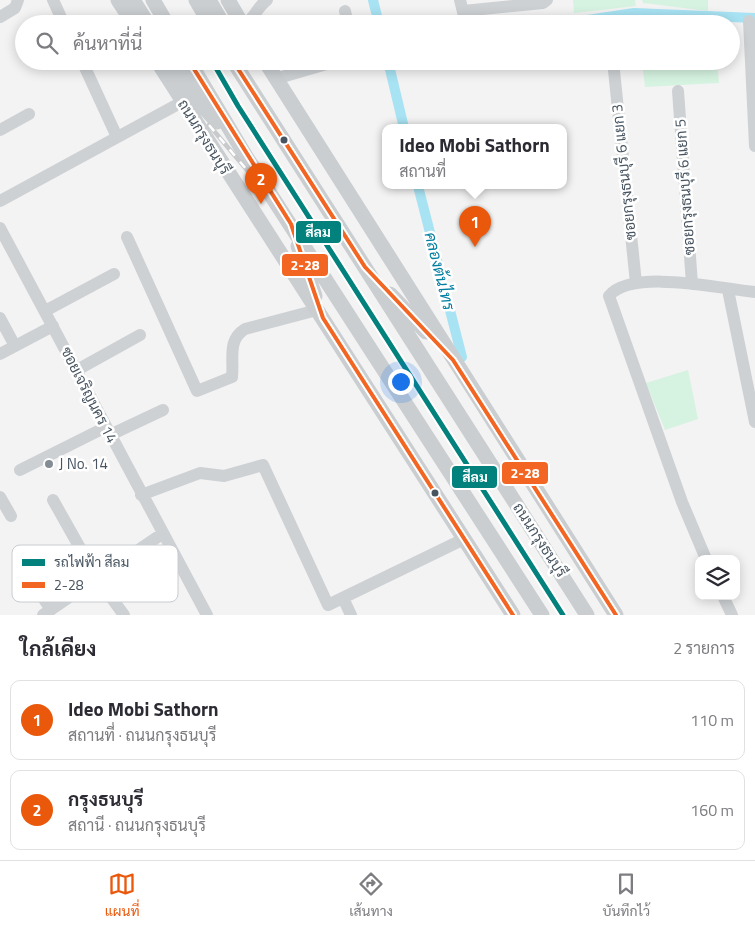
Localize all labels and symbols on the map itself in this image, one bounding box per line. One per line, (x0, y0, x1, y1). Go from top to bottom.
street label: ถนนกรุงธนบุรี (172, 95, 237, 179)
street label: ซอยกรุงธนบุรี 6 แยก 3 (605, 103, 642, 241)
street label: ซอยกรุงธนบุรี 6 แยก 5 (668, 118, 701, 256)
unlabelled marker (279, 135, 289, 145)
pin: 2 (245, 163, 277, 204)
pin: 1 (459, 206, 491, 247)
line badge: สีลม (295, 220, 342, 244)
text: สีลม (305, 221, 331, 242)
water label: คลองต้นไทร (419, 229, 462, 314)
line badge: 2-28 (281, 253, 329, 277)
text: 2-28 (290, 254, 320, 275)
street label: ซอยเจริญนคร 14 (55, 343, 124, 447)
your location (388, 369, 414, 395)
place label: J No. 14 (59, 452, 108, 475)
marker: J No. 14 (43, 458, 55, 470)
line badge: 2-28 (501, 461, 549, 485)
text: 2-28 (510, 462, 540, 483)
line badge: สีลม (451, 465, 498, 489)
text: สีลม (462, 466, 488, 487)
unlabelled marker (430, 488, 440, 498)
street label: ถนนกรุงธนบุรี (508, 498, 573, 582)
legend (12, 545, 178, 602)
text: รถไฟฟ้า สีลม (54, 551, 129, 572)
text: 2-28 (54, 574, 84, 595)

